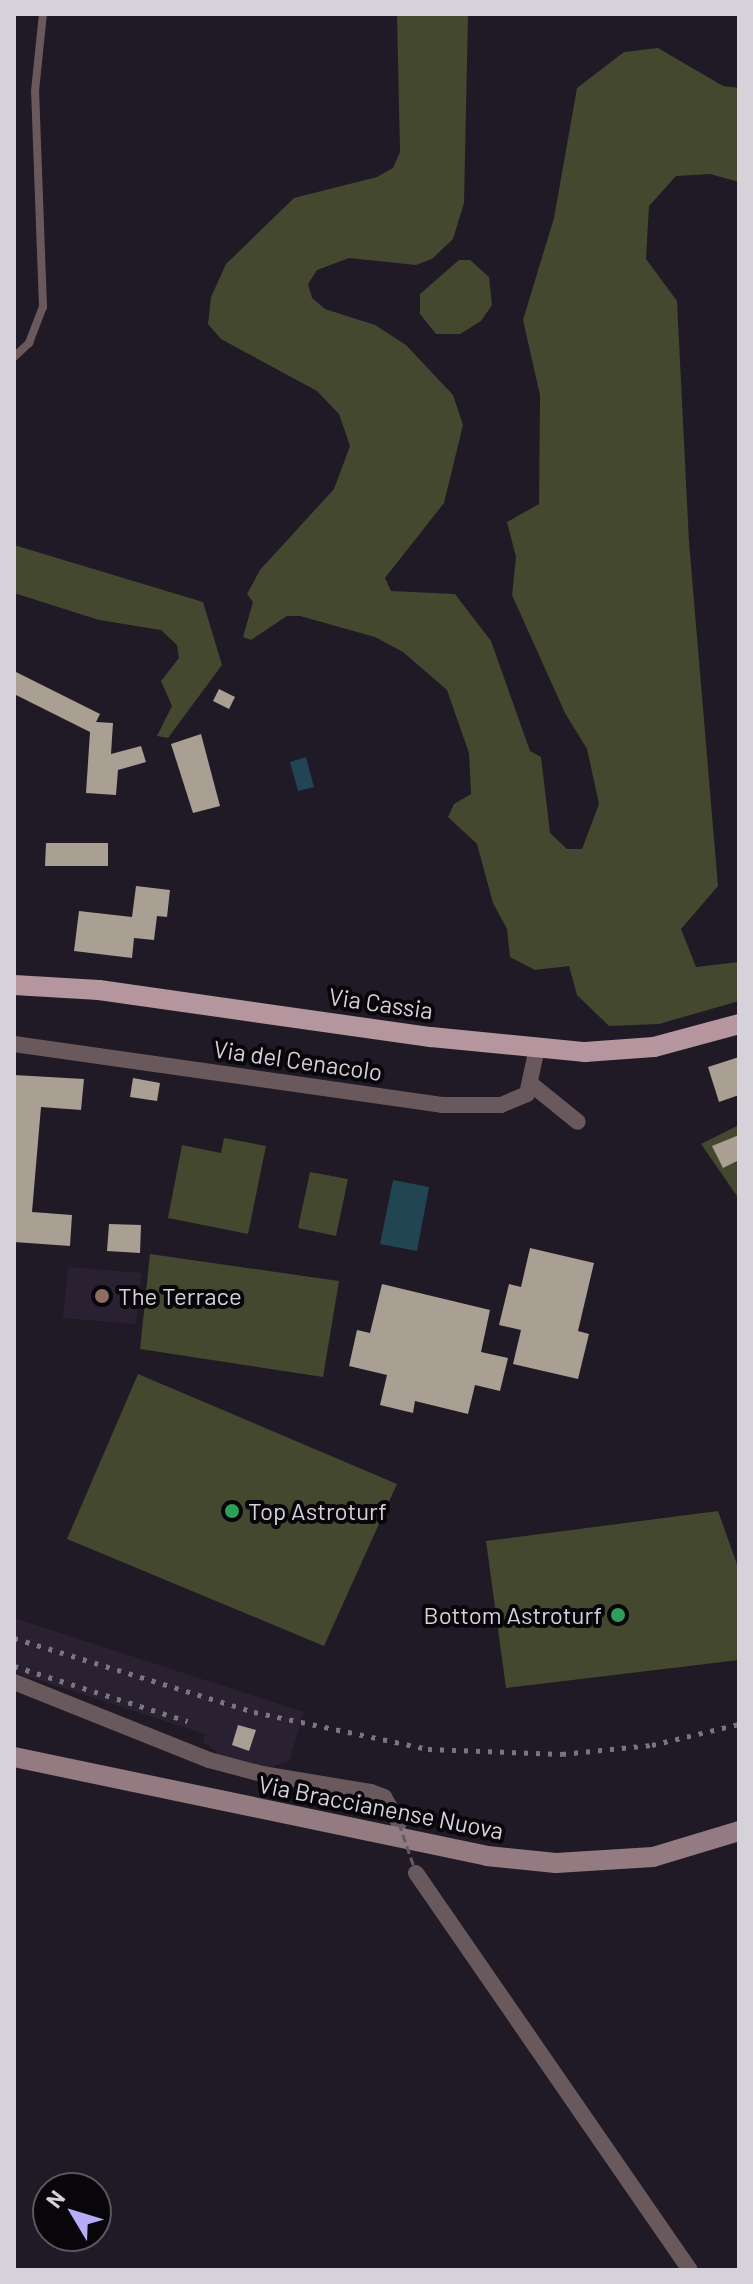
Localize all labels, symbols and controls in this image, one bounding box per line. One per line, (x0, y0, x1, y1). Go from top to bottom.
street label: Via Cassia (327, 981, 435, 1025)
street label: Via del Cenacolo (212, 1034, 384, 1086)
place label: The Terrace (118, 1282, 242, 1310)
marker: The Terrace (93, 1287, 111, 1305)
place label: Top Astroturf (248, 1497, 387, 1525)
marker: Top Astroturf (223, 1502, 241, 1520)
place label: Bottom Astroturf (424, 1601, 602, 1629)
marker: Bottom Astroturf (609, 1606, 627, 1624)
street label: Via Braccianense Nuova (256, 1769, 506, 1845)
north arrow (32, 2172, 112, 2252)
text: N (40, 2185, 69, 2212)

